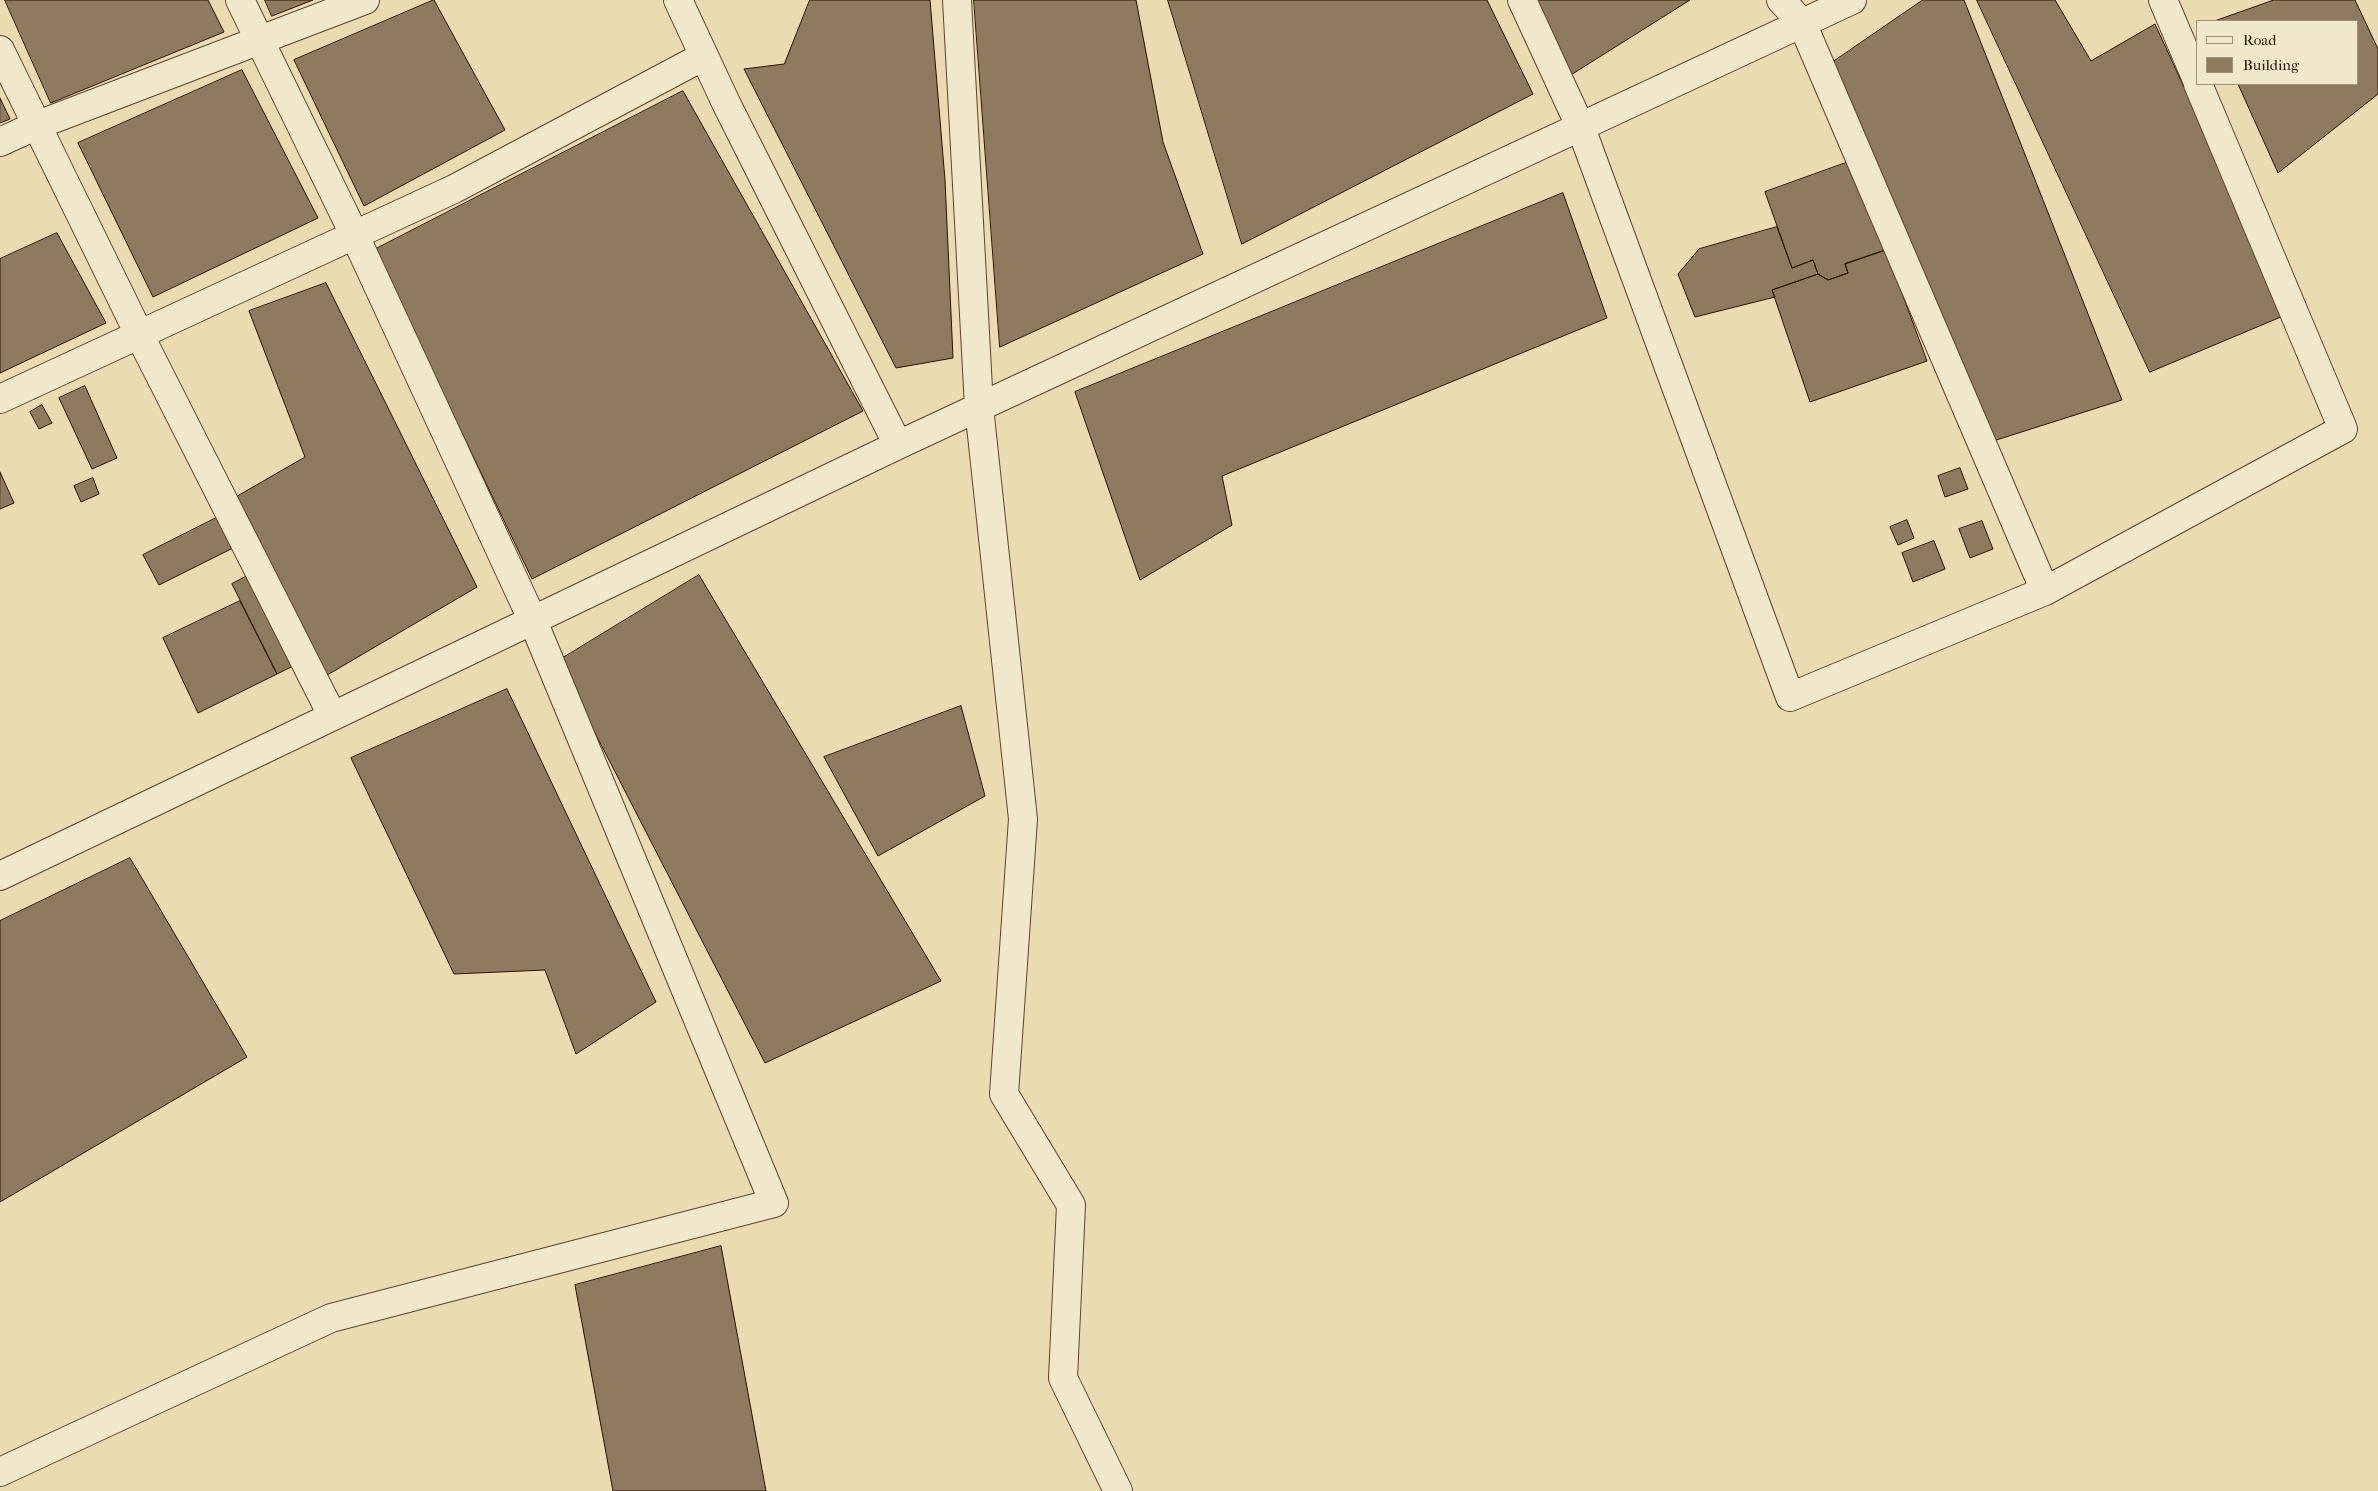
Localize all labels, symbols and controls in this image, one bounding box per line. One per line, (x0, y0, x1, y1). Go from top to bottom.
legend (2196, 20, 2358, 85)
text: Road (2243, 31, 2276, 49)
text: Building (2243, 56, 2299, 74)

